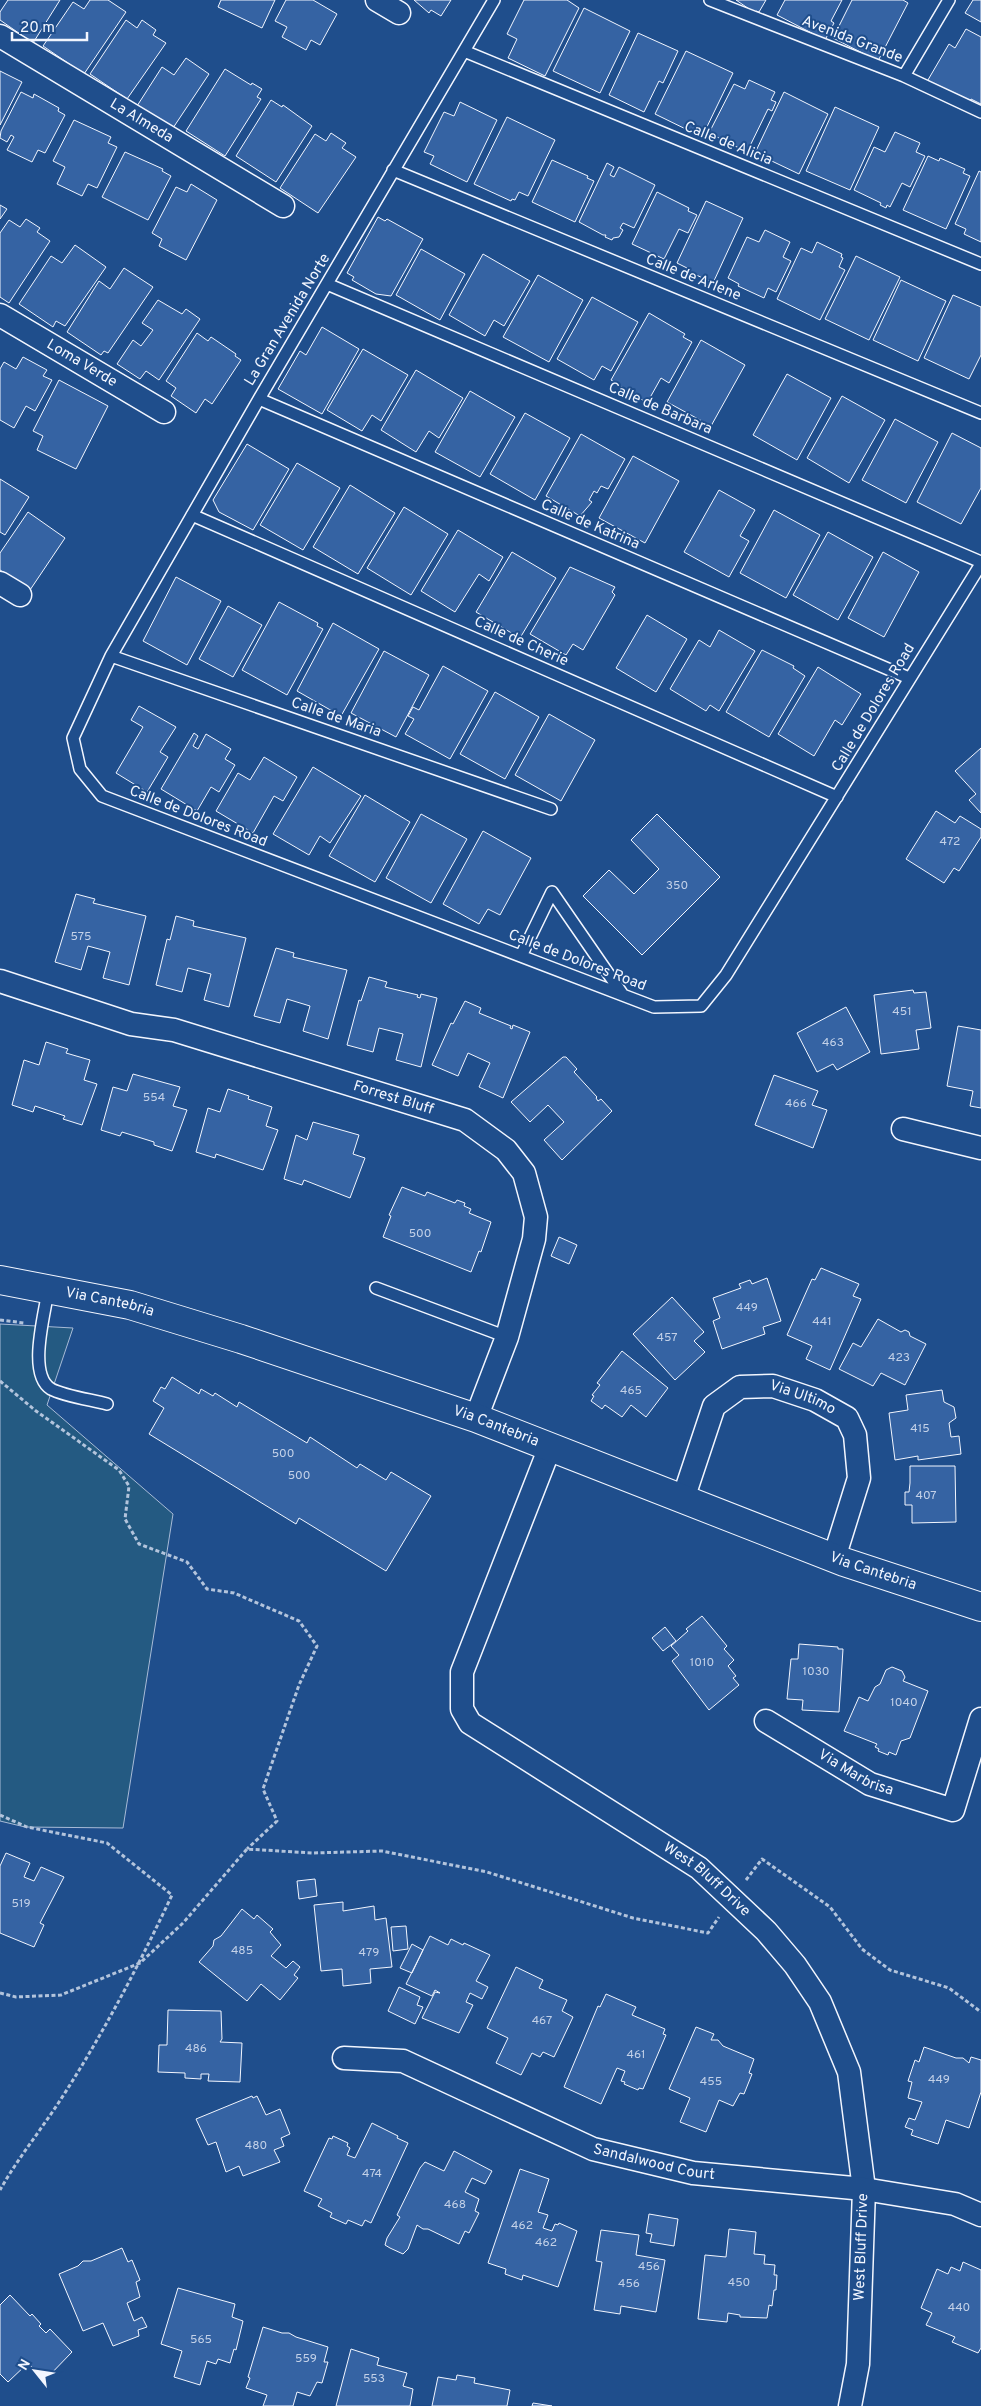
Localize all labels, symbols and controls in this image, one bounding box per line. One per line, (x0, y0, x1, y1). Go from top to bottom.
scale bar (12, 10, 88, 42)
street label: Avenida Grande (799, 12, 905, 68)
text: 20 m (20, 19, 55, 38)
street label: La Almeda (106, 95, 177, 147)
street label: Calle de Alicia (681, 118, 775, 170)
street label: La Gran Avenida Norte (241, 250, 335, 390)
street label: Calle de Arlene (642, 250, 744, 306)
street label: Loma Verde (43, 335, 121, 392)
street label: Calle de Barbara (605, 379, 715, 439)
street label: Calle de Katrina (538, 496, 642, 554)
street label: Calle de Cherie (471, 613, 571, 671)
street label: Calle de Dolores Road (828, 640, 920, 776)
street label: Calle de Maria (288, 694, 384, 742)
street label: Calle de Dolores Road (126, 782, 270, 852)
house number: 472 (940, 834, 960, 850)
house number: 350 (666, 878, 688, 894)
street label: Calle de Dolores Road (505, 926, 649, 996)
house number: 575 (70, 929, 92, 945)
house number: 451 (892, 1004, 912, 1020)
house number: 463 (822, 1035, 844, 1051)
street label: Forrest Bluff (351, 1077, 436, 1119)
house number: 554 (143, 1090, 165, 1106)
house number: 466 (785, 1096, 807, 1112)
house number: 500 (409, 1226, 431, 1242)
street label: Via Cantebria (64, 1283, 157, 1321)
house number: 449 (736, 1300, 758, 1316)
house number: 441 (812, 1314, 832, 1330)
house number: 457 (656, 1330, 678, 1346)
house number: 423 (888, 1350, 910, 1366)
street label: Via Ultimo (767, 1376, 839, 1419)
house number: 465 (620, 1383, 642, 1399)
street label: Via Cantebria (451, 1401, 542, 1451)
house number: 415 (910, 1421, 930, 1437)
house number: 500 (272, 1446, 294, 1462)
house number: 500 (288, 1468, 310, 1484)
house number: 407 (915, 1488, 937, 1504)
street label: Via Cantebria (827, 1548, 919, 1595)
house number: 1010 (690, 1655, 714, 1671)
house number: 1030 (803, 1664, 830, 1680)
house number: 1040 (890, 1695, 918, 1711)
street label: Via Marbrisa (814, 1745, 896, 1800)
street label: West Bluff Drive (660, 1838, 754, 1921)
house number: 519 (11, 1896, 31, 1912)
house number: 485 (231, 1943, 253, 1959)
house number: 479 (359, 1945, 379, 1961)
house number: 467 (532, 2013, 552, 2029)
house number: 486 (185, 2041, 207, 2057)
house number: 461 (626, 2047, 646, 2063)
house number: 449 (928, 2072, 950, 2088)
house number: 455 (700, 2074, 722, 2090)
house number: 480 (245, 2138, 267, 2154)
street label: Sandalwood Court (591, 2140, 716, 2184)
house number: 474 (362, 2166, 382, 2182)
street label: West Bluff Drive (851, 2193, 873, 2301)
house number: 468 (444, 2197, 466, 2213)
house number: 462 (511, 2218, 533, 2234)
house number: 462 (535, 2235, 557, 2251)
house number: 456 (638, 2259, 660, 2275)
house number: 450 (728, 2275, 750, 2291)
house number: 456 (618, 2276, 640, 2292)
house number: 440 (948, 2300, 970, 2316)
house number: 565 (190, 2332, 212, 2348)
north arrow (10, 2346, 60, 2396)
house number: 559 (295, 2351, 317, 2367)
text: N (15, 2357, 35, 2374)
house number: 553 (363, 2371, 385, 2387)

